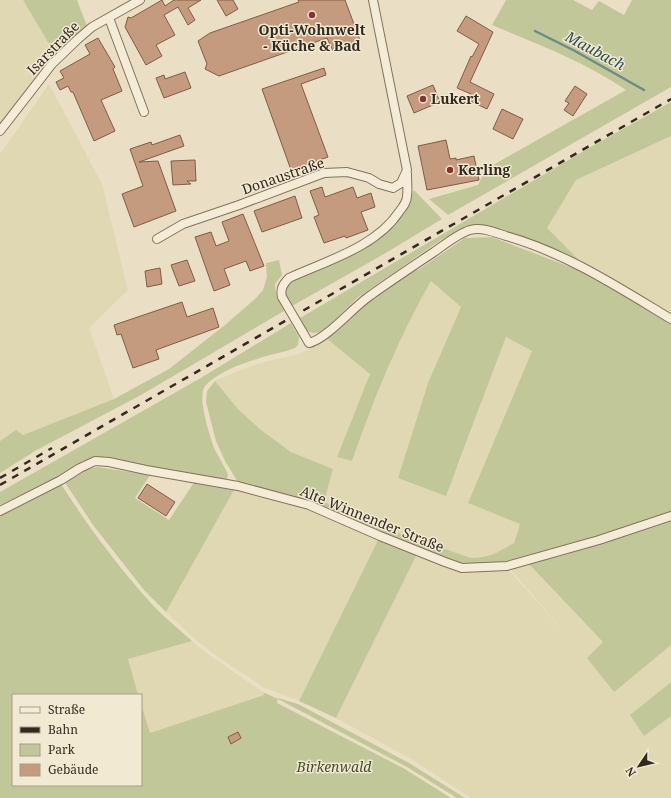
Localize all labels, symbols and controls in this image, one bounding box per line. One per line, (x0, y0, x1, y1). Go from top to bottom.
marker: Opti-Wohnwelt - Küche & Bad (307, 10, 317, 20)
street label: Isarstraße (22, 17, 83, 79)
place label: Opti-Wohnwelt - Küche & Bad (259, 20, 366, 55)
water label: Maubach (561, 26, 629, 74)
place label: Lukert (431, 89, 479, 108)
marker: Lukert (418, 94, 428, 104)
street label: Donaustraße (239, 153, 327, 199)
place label: Kerling (458, 160, 511, 179)
marker: Kerling (445, 165, 455, 175)
street label: Alte Winnender Straße (297, 481, 447, 556)
legend (12, 694, 142, 786)
text: Straße (48, 701, 85, 718)
text: Bahn (48, 721, 78, 738)
text: Park (48, 741, 76, 758)
north arrow (619, 746, 659, 786)
park label: Birkenwald (296, 757, 372, 776)
text: Gebäude (48, 761, 99, 778)
text: N (622, 764, 639, 780)

